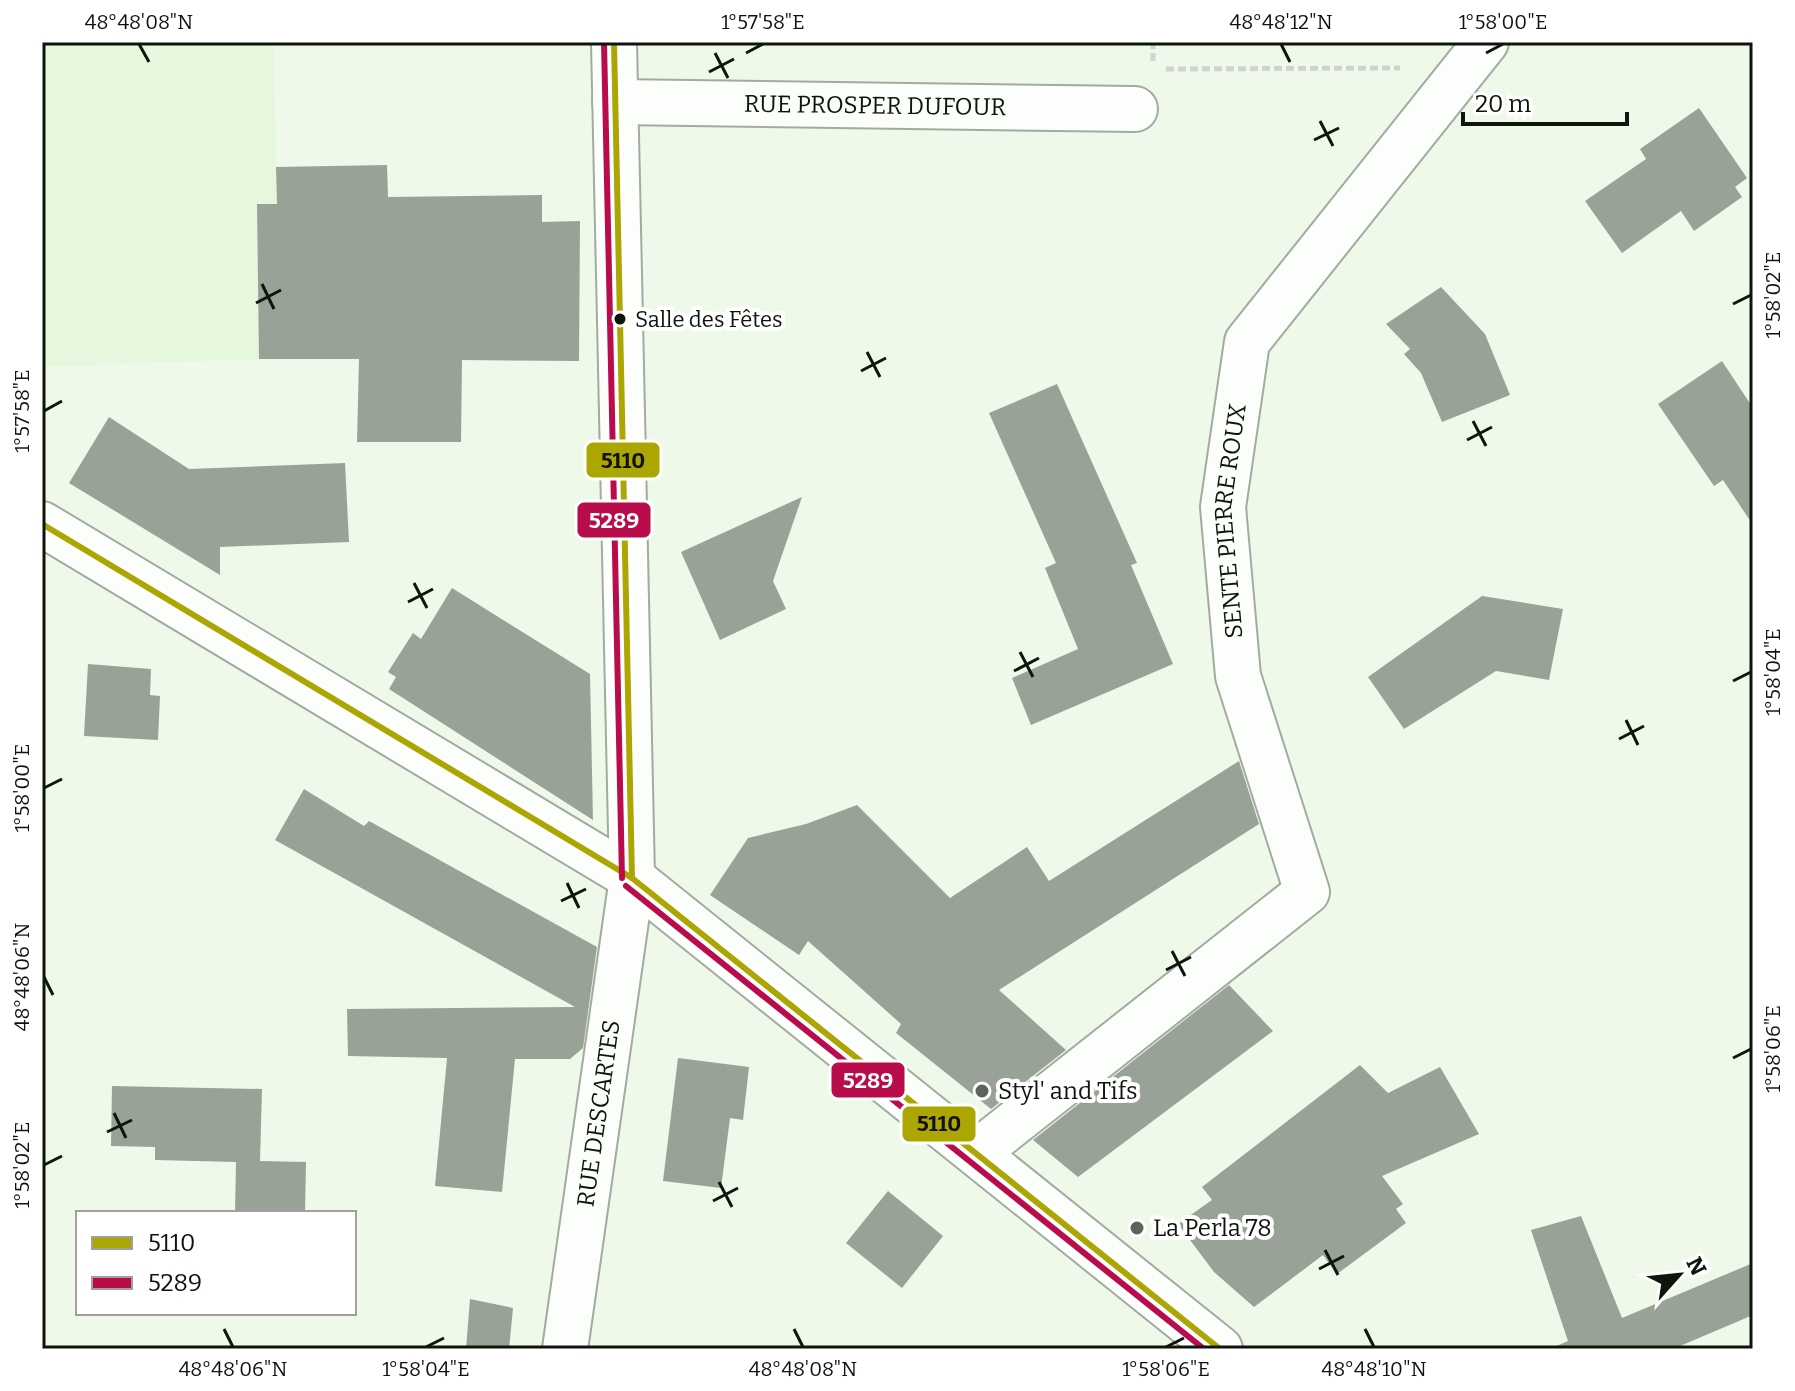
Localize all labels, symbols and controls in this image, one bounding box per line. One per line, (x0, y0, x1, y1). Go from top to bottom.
text: 48°48'08"N (85, 10, 193, 34)
text: 1°57'58"E (721, 10, 805, 34)
text: 48°48'12"N (1229, 10, 1333, 34)
text: 1°58'00"E (1459, 10, 1547, 34)
scale bar (1463, 76, 1627, 126)
street label: RUE PROSPER DUFOUR (744, 90, 1007, 121)
text: 20 m (1475, 90, 1531, 118)
text: 1°58'02"E (1761, 252, 1785, 338)
place label: Salle des Fêtes (635, 306, 782, 333)
marker: Salle des Fêtes (612, 311, 628, 327)
text: 1°57'58"E (10, 369, 34, 453)
street label: SENTE PIERRE ROUX (1209, 402, 1252, 640)
line badge: 5110 (585, 441, 661, 479)
text: 5110 (601, 447, 645, 474)
line badge: 5289 (576, 501, 652, 539)
text: 5289 (589, 507, 639, 534)
text: 1°58'04"E (1761, 628, 1785, 716)
text: 1°58'00"E (10, 744, 34, 832)
text: 48°48'06"N (10, 923, 34, 1031)
text: 1°58'06"E (1761, 1005, 1785, 1093)
street label: RUE DESCARTES (571, 1018, 626, 1209)
line badge: 5289 (830, 1061, 906, 1099)
text: 5289 (843, 1067, 893, 1094)
place label: Styl' and Tifs (998, 1077, 1138, 1105)
marker: Styl' and Tifs (973, 1082, 991, 1100)
line badge: 5110 (901, 1105, 977, 1143)
text: 5110 (917, 1110, 961, 1137)
text: 1°58'02"E (10, 1122, 34, 1208)
legend (76, 1211, 356, 1315)
place label: La Perla 78 (1153, 1214, 1272, 1242)
marker: La Perla 78 (1128, 1219, 1146, 1237)
text: 5110 (148, 1229, 195, 1257)
north arrow (1639, 1235, 1719, 1315)
text: N (1680, 1252, 1712, 1280)
text: 5289 (148, 1269, 202, 1297)
text: 48°48'06"N (179, 1357, 287, 1381)
text: 1°58'04"E (382, 1357, 470, 1381)
text: 48°48'08"N (749, 1357, 857, 1381)
text: 1°58'06"E (1122, 1357, 1210, 1381)
text: 48°48'10"N (1322, 1357, 1427, 1381)

